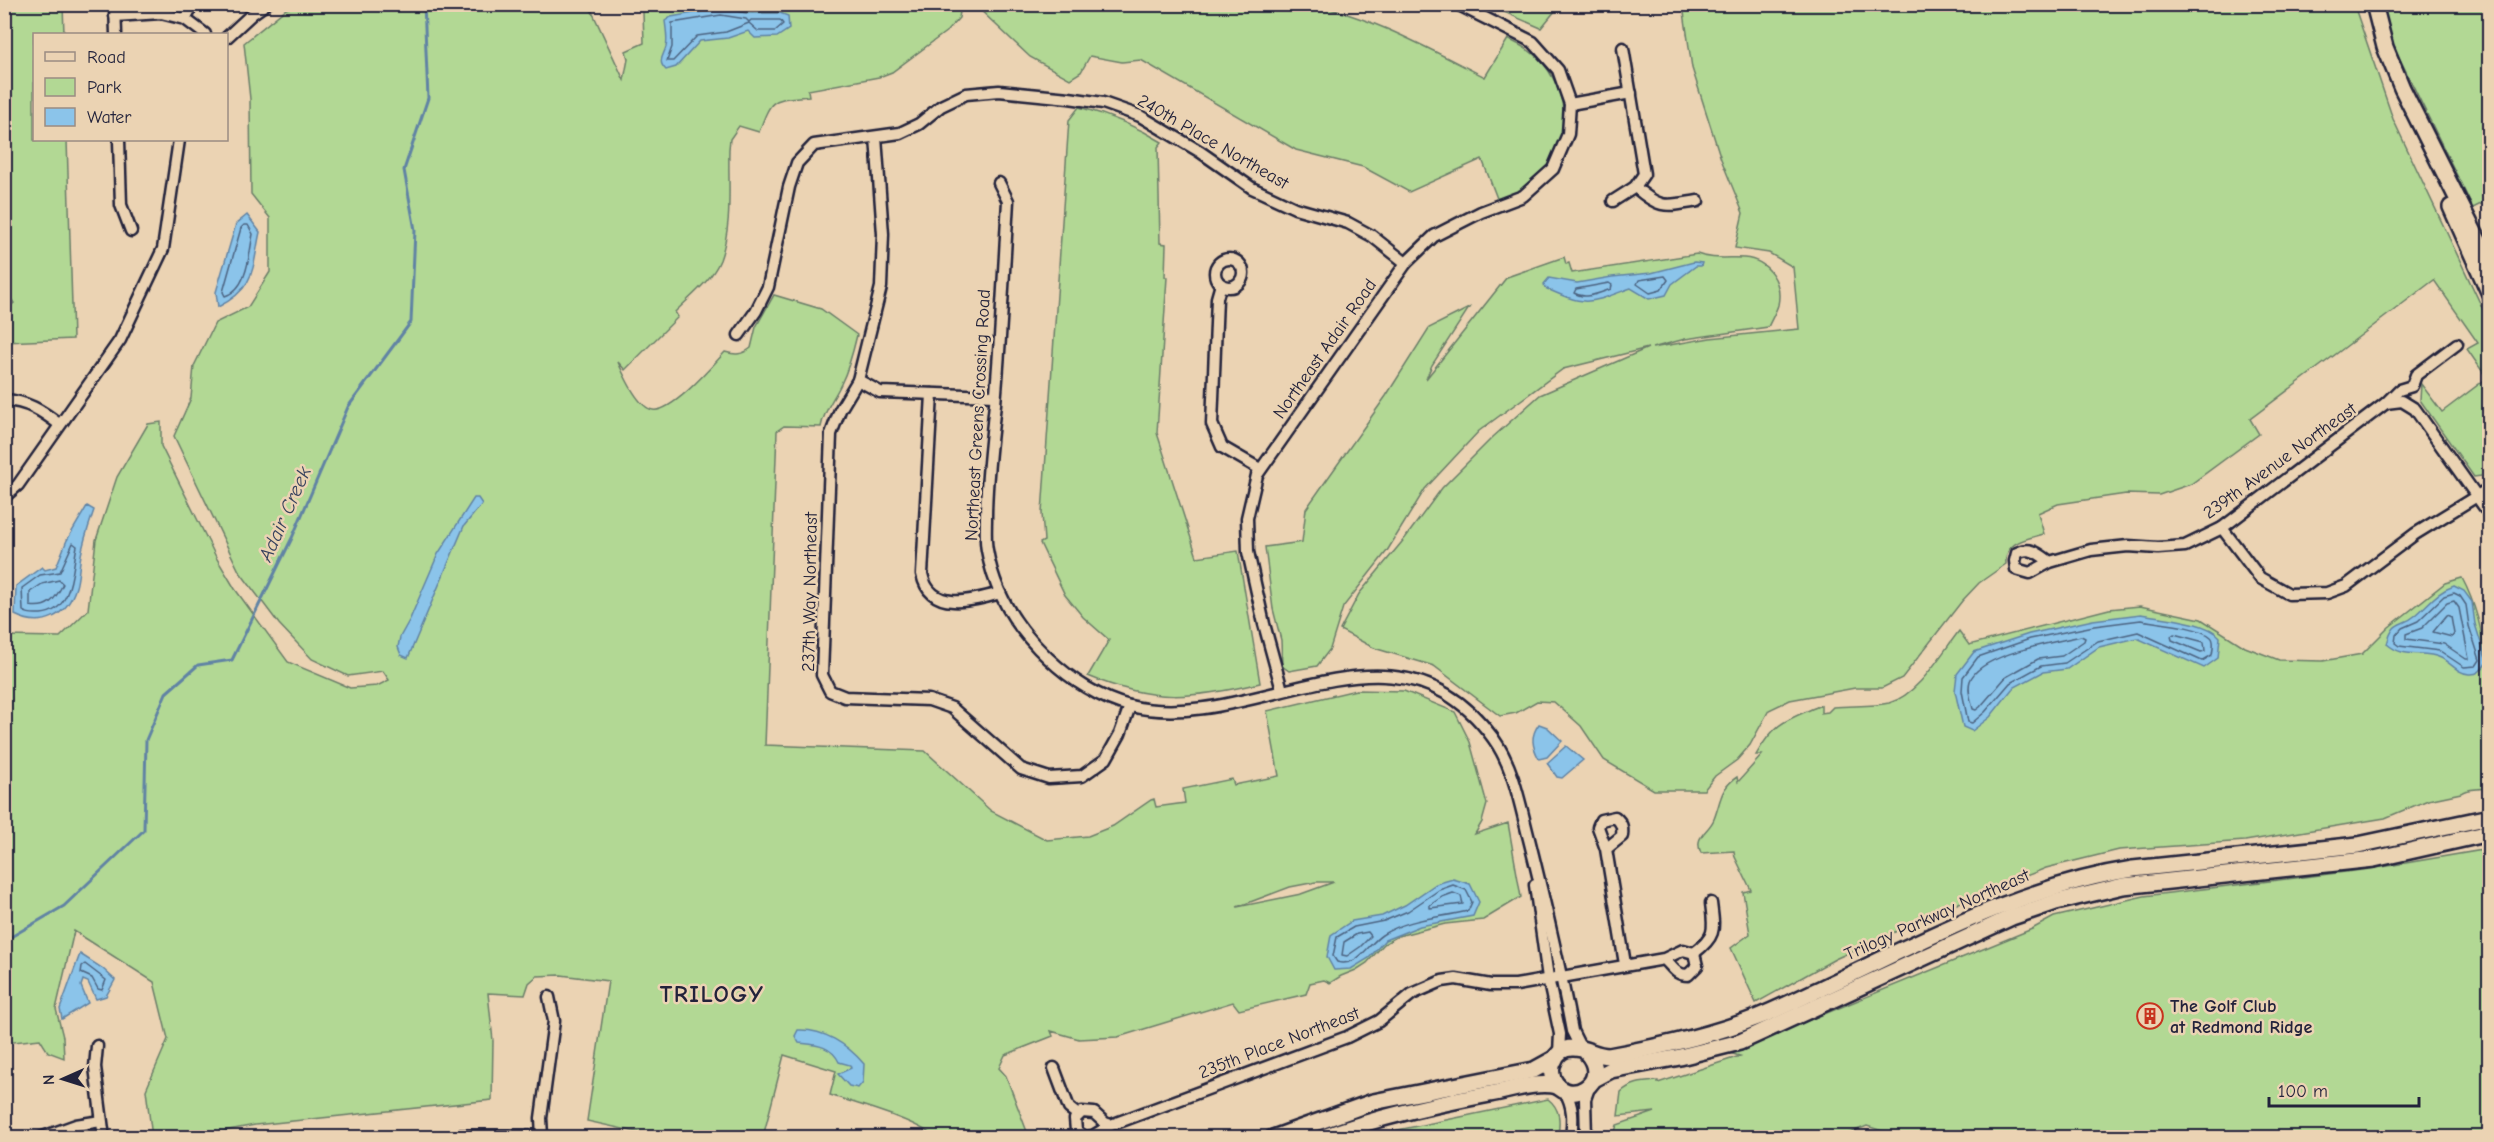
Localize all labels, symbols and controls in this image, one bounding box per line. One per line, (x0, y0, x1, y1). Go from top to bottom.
legend (33, 33, 228, 141)
text: Road (87, 47, 126, 68)
text: Park (87, 77, 122, 98)
street label: 240th Place Northeast (1134, 90, 1293, 194)
text: Water (87, 107, 132, 128)
street label: Northeast Adair Road (1269, 275, 1381, 423)
street label: Northeast Greens Crossing Road (961, 289, 995, 541)
street label: 239th Avenue Northeast (2199, 398, 2361, 524)
water label: Adair Creek (254, 463, 316, 566)
street label: 237th Way Northeast (798, 511, 822, 672)
street label: Trilogy Parkway Northeast (1841, 864, 2033, 965)
district label: TRILOGY (660, 980, 764, 1008)
place label: The Golf Club at Redmond Ridge (2170, 996, 2313, 1038)
building icon: The Golf Club at Redmond Ridge (2135, 1001, 2165, 1031)
street label: 235th Place Northeast (1196, 1002, 1363, 1083)
north arrow (33, 1049, 93, 1109)
scale bar (2269, 1070, 2419, 1108)
text: N (40, 1074, 58, 1085)
text: 100 m (2278, 1081, 2328, 1102)

